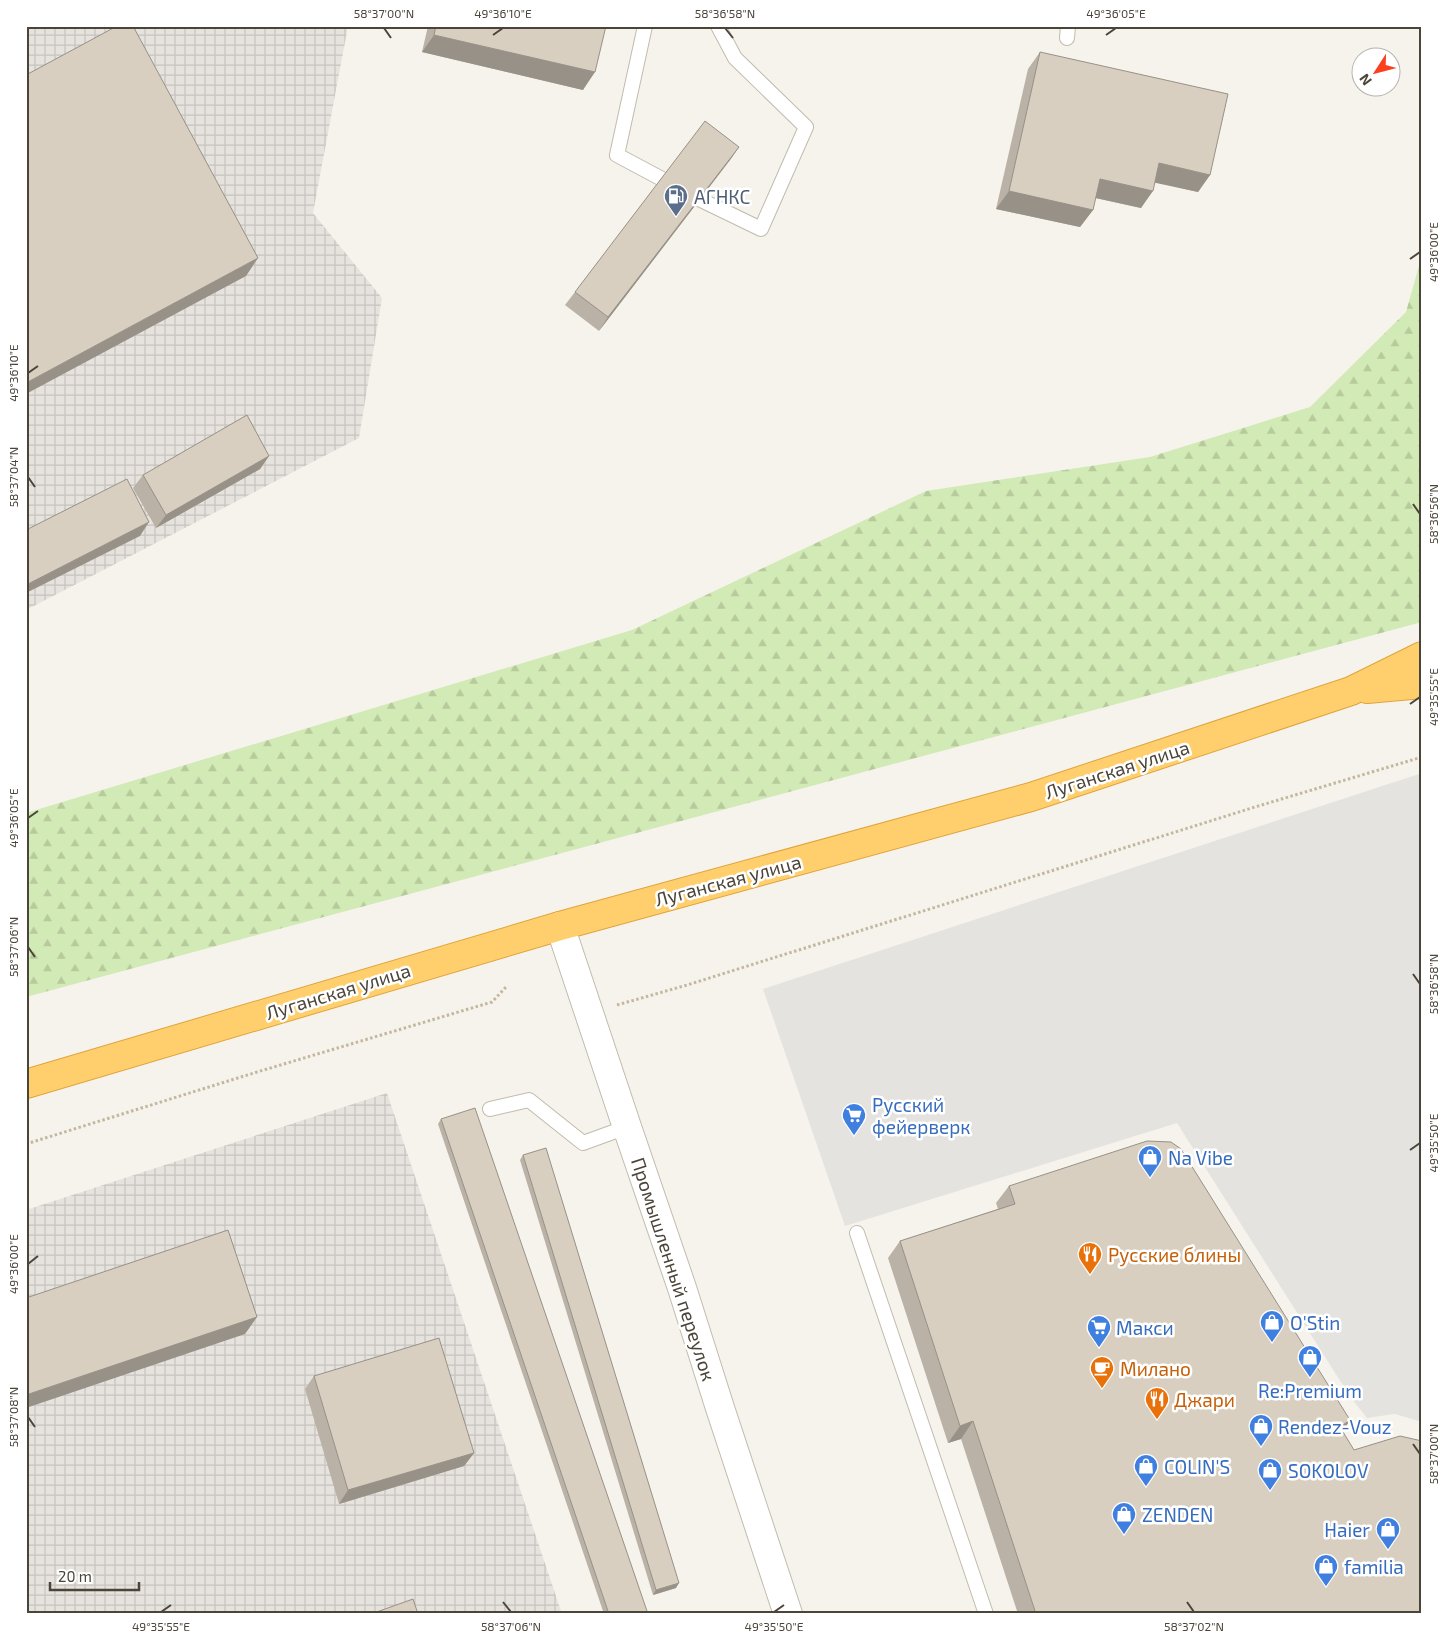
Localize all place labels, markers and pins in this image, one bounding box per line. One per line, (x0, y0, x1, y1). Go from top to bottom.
fuel station icon: АГНКС (663, 183, 689, 217)
place label: АГНКС (694, 185, 751, 208)
place label: Русский фейерверк (872, 1093, 970, 1138)
supermarket icon: Русский фейерверк (841, 1102, 867, 1136)
shop icon: Na Vibe (1137, 1144, 1163, 1178)
place label: Na Vibe (1168, 1146, 1233, 1169)
restaurant icon: Русские блины (1077, 1241, 1103, 1275)
place label: Русские блины (1108, 1243, 1241, 1267)
shop icon: O'Stin (1259, 1309, 1285, 1343)
place label: O'Stin (1290, 1311, 1340, 1334)
supermarket icon: Макси (1086, 1314, 1112, 1348)
place label: Макси (1116, 1316, 1174, 1339)
shop icon: Re:Premium (1297, 1344, 1323, 1378)
cafe icon: Милано (1089, 1355, 1115, 1389)
place label: Милано (1120, 1357, 1191, 1380)
place label: Re:Premium (1258, 1379, 1362, 1402)
restaurant icon: Джари (1144, 1386, 1170, 1420)
place label: Джари (1174, 1388, 1235, 1411)
shop icon: Rendez-Vouz (1248, 1413, 1274, 1447)
place label: Rendez-Vouz (1278, 1415, 1392, 1438)
shop icon: COLIN'S (1133, 1453, 1159, 1487)
place label: COLIN'S (1164, 1455, 1230, 1478)
shop icon: SOKOLOV (1257, 1457, 1283, 1491)
place label: SOKOLOV (1288, 1459, 1369, 1482)
shop icon: ZENDEN (1111, 1501, 1137, 1535)
place label: ZENDEN (1142, 1503, 1213, 1526)
shop icon: Haier (1375, 1516, 1401, 1550)
place label: Haier (1324, 1518, 1370, 1541)
shop icon: familia (1313, 1553, 1339, 1587)
place label: familia (1344, 1555, 1404, 1578)

